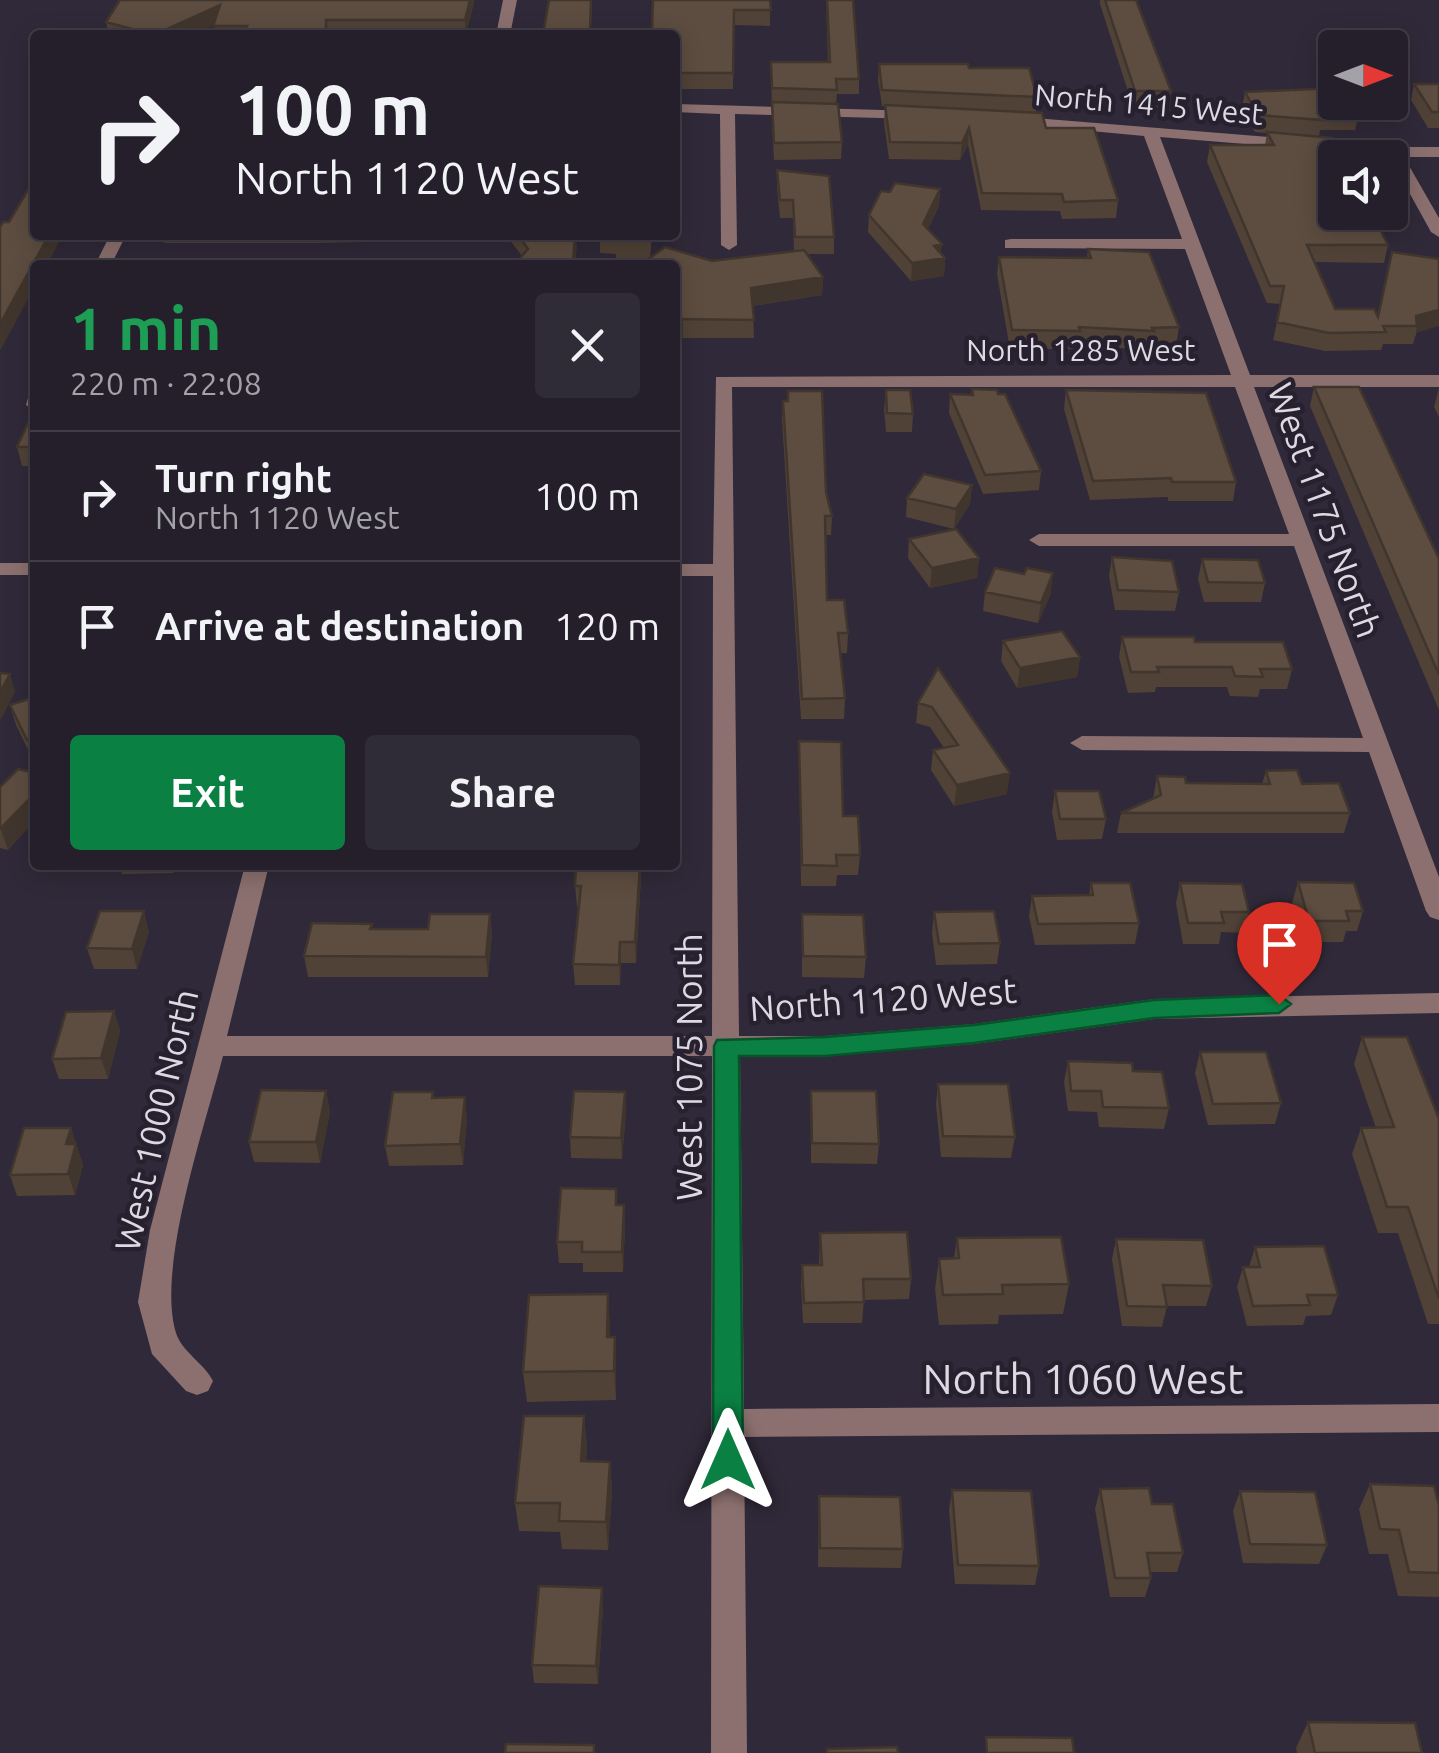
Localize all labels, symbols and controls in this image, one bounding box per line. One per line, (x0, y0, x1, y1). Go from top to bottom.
north arrow (1318, 30, 1408, 120)
map controls (1318, 30, 1408, 230)
icon: right (70, 70, 200, 200)
text: 100 m (235, 70, 430, 148)
street label: North 1415 West (1033, 77, 1265, 131)
button: sound (1318, 140, 1408, 230)
text: North 1120 West (235, 152, 579, 203)
button: close (535, 293, 640, 398)
text: 1 min (70, 294, 222, 361)
street label: North 1285 West (966, 333, 1196, 367)
text: 220 m · 22:08 (70, 365, 262, 401)
street label: West 1175 North (1260, 377, 1390, 643)
text: Turn right (155, 457, 332, 499)
icon: right (70, 469, 125, 524)
text: 100 m (534, 475, 640, 517)
text: North 1120 West (155, 499, 400, 535)
icon: arrive (70, 599, 125, 654)
text: Arrive at destination (155, 605, 524, 647)
text: 120 m (554, 605, 660, 647)
button: Exit (70, 735, 345, 850)
button: Share (365, 735, 640, 850)
pin (1237, 902, 1322, 1005)
icon: arrive (1252, 917, 1307, 972)
street label: West 1075 North (669, 933, 709, 1201)
street label: North 1120 West (748, 970, 1018, 1028)
street label: West 1000 North (106, 985, 206, 1255)
street label: North 1060 West (922, 1355, 1244, 1402)
position arrow (676, 1408, 780, 1512)

